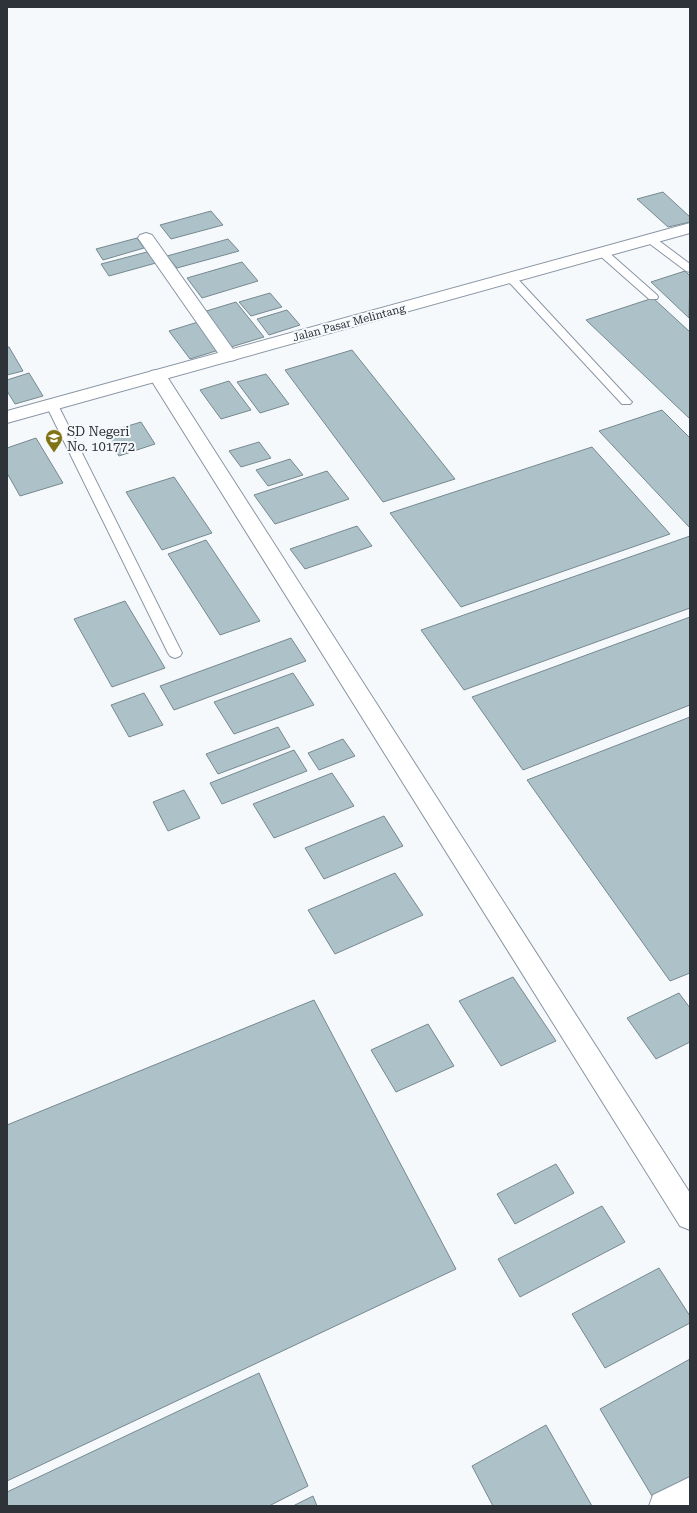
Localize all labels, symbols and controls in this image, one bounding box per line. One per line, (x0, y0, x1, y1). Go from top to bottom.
street label: Jalan Pasar Melintang (291, 302, 407, 344)
place label: SD Negeri No. 101772 (67, 424, 135, 454)
school or university icon: SD Negeri No. 101772 (44, 428, 64, 453)

